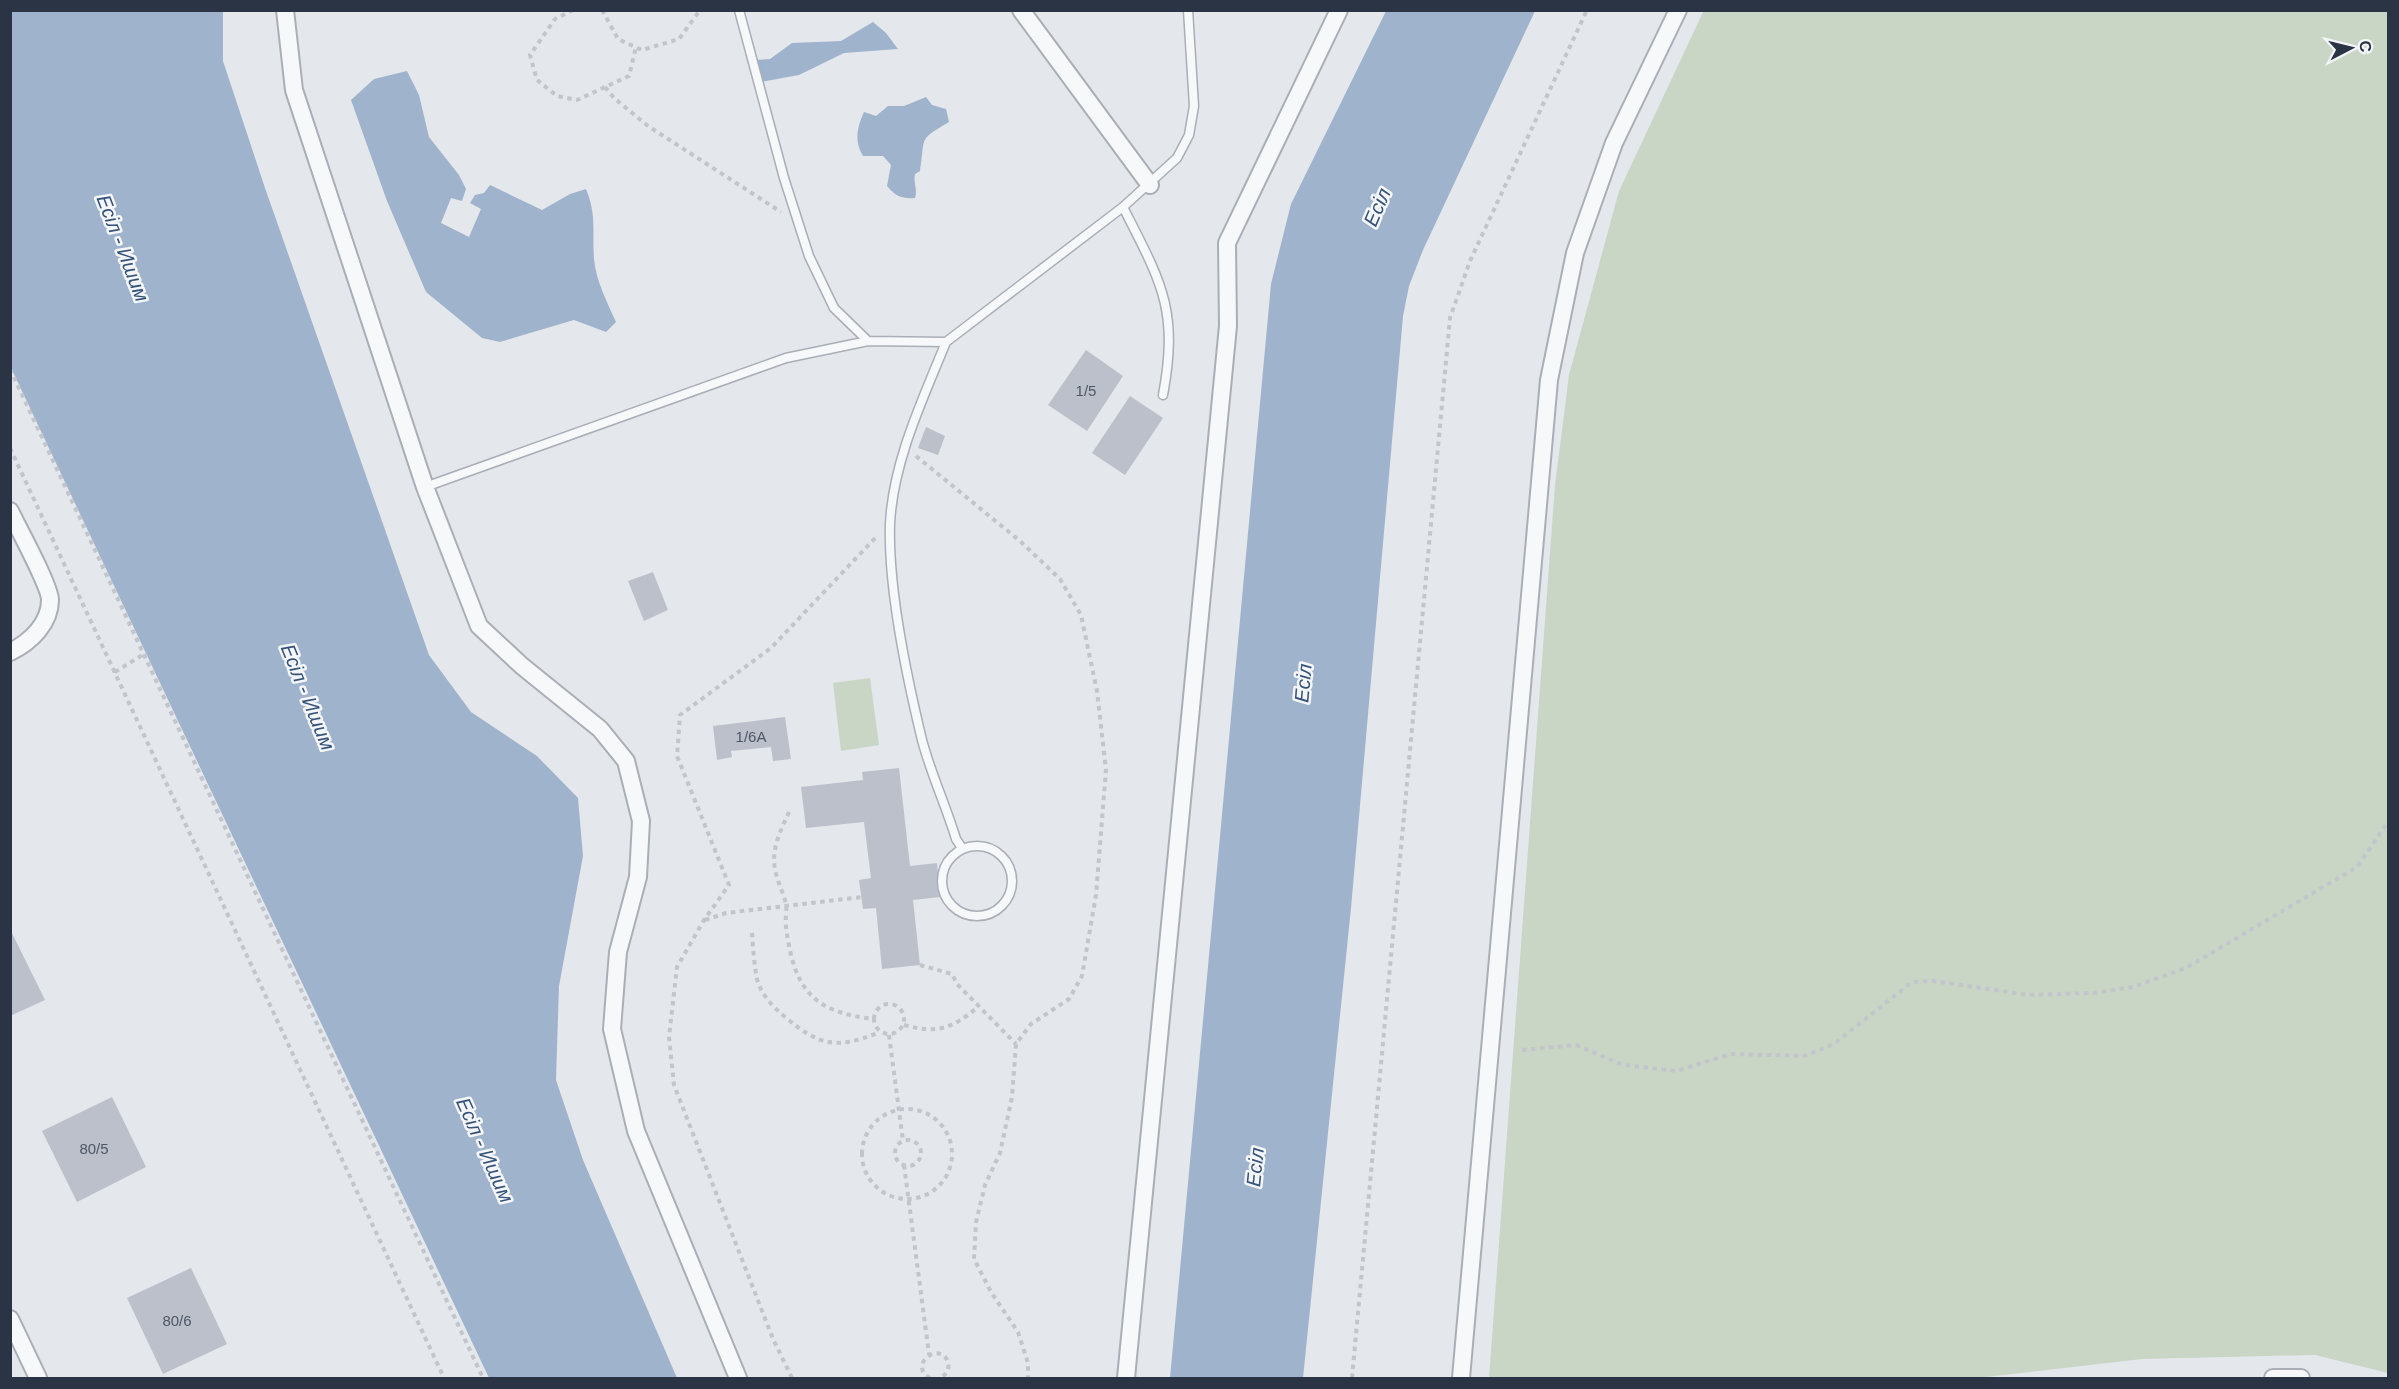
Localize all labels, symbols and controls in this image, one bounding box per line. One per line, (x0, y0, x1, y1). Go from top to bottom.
north arrow (2321, 18, 2381, 78)
text: С (2356, 39, 2375, 53)
water label: Есіл (1359, 185, 1395, 229)
water label: Есіл - Ишим (93, 192, 154, 305)
house number: 1/5 (1076, 382, 1096, 399)
water label: Есіл - Ишим (277, 641, 339, 754)
water label: Есіл (1290, 663, 1316, 703)
house number: 1/6А (736, 728, 766, 745)
water label: Есіл - Ишим (452, 1094, 518, 1206)
house number: 80/5 (79, 1140, 109, 1157)
water label: Есіл (1242, 1146, 1268, 1188)
house number: 80/6 (162, 1312, 192, 1329)

